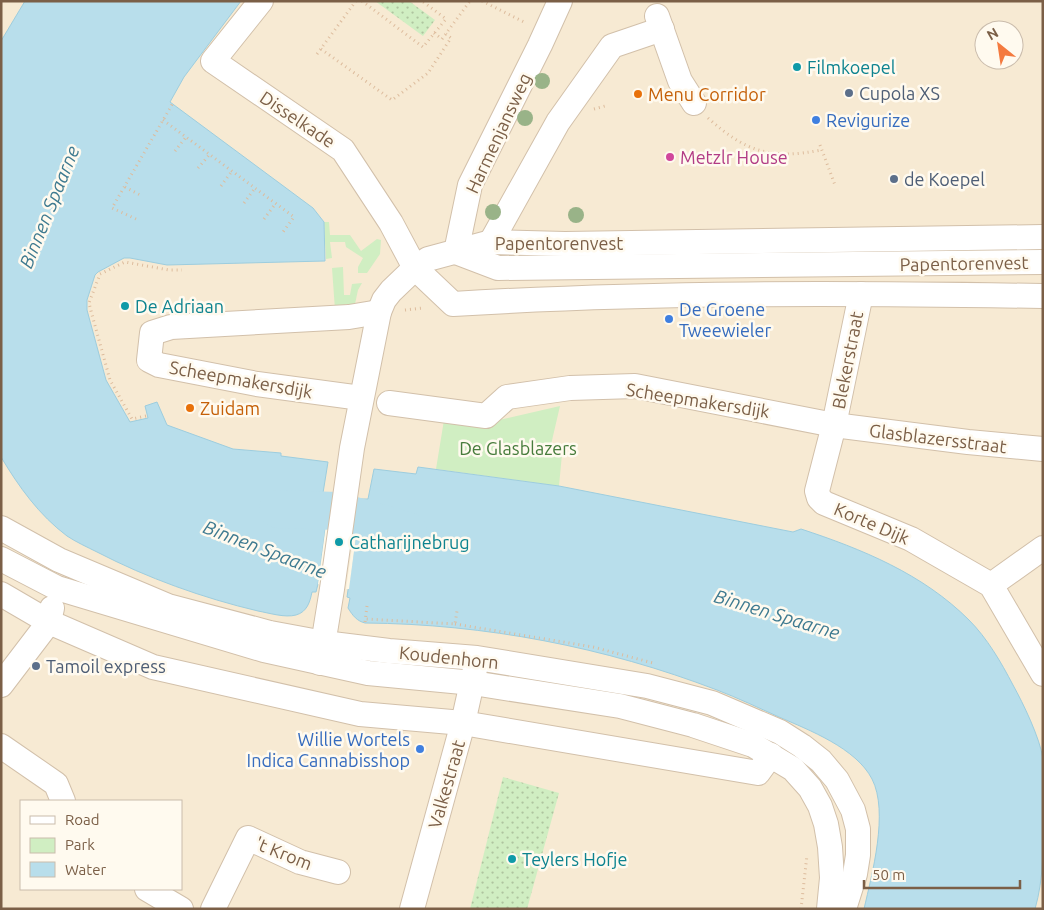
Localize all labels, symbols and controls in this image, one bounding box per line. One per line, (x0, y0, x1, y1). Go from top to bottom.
north arrow (974, 20, 1024, 70)
text: N (984, 24, 1001, 43)
place label: Filmkoepel (807, 57, 896, 77)
marker: Filmkoepel (791, 61, 803, 73)
street label: Harmenjansweg (461, 70, 535, 196)
place label: Cupola XS (859, 83, 940, 103)
place label: Menu Corridor (648, 84, 766, 104)
street label: Disselkade (257, 87, 339, 151)
marker: Cupola XS (843, 87, 855, 99)
marker: Menu Corridor (632, 88, 644, 100)
place label: Revigurize (826, 110, 910, 130)
marker: Revigurize (810, 114, 822, 126)
water label: Binnen Spaarne (14, 142, 84, 271)
place label: Metzlr House (680, 147, 788, 167)
marker: Metzlr House (664, 151, 676, 163)
place label: de Koepel (904, 169, 985, 189)
marker: de Koepel (888, 173, 900, 185)
street label: Papentorenvest (495, 233, 623, 253)
street label: Papentorenvest (899, 252, 1029, 274)
place label: De Adriaan (135, 296, 224, 316)
place label: De Groene Tweewieler (679, 299, 771, 340)
marker: De Adriaan (119, 300, 131, 312)
street label: Blekerstraat (828, 310, 866, 410)
marker: De Groene Tweewieler (663, 313, 675, 325)
street label: Scheepmakersdijk (168, 357, 314, 401)
street label: Scheepmakersdijk (625, 379, 771, 421)
place label: Zuidam (200, 398, 260, 418)
marker: Zuidam (184, 402, 196, 414)
street label: Glasblazersstraat (868, 420, 1008, 456)
park label: De Glasblazers (459, 438, 577, 458)
street label: Korte Dijk (831, 498, 913, 548)
water label: Binnen Spaarne (200, 515, 330, 583)
place label: Catharijnebrug (349, 532, 470, 552)
marker: Catharijnebrug (333, 536, 345, 548)
water label: Binnen Spaarne (712, 584, 843, 644)
street label: Koudenhorn (398, 642, 500, 672)
place label: Tamoil express (46, 656, 166, 676)
marker: Tamoil express (30, 660, 42, 672)
place label: Willie Wortels Indica Cannabisshop (247, 729, 410, 770)
street label: Valkestraat (424, 737, 468, 831)
marker: Willie Wortels Indica Cannabisshop (414, 743, 426, 755)
legend (20, 800, 182, 890)
text: Road (65, 811, 100, 828)
street label: 't Krom (253, 833, 315, 873)
text: Park (65, 836, 95, 853)
place label: Teylers Hofje (522, 849, 627, 869)
marker: Teylers Hofje (506, 853, 518, 865)
scale bar (864, 858, 1020, 890)
text: Water (65, 861, 106, 878)
text: 50 m (872, 866, 905, 883)

